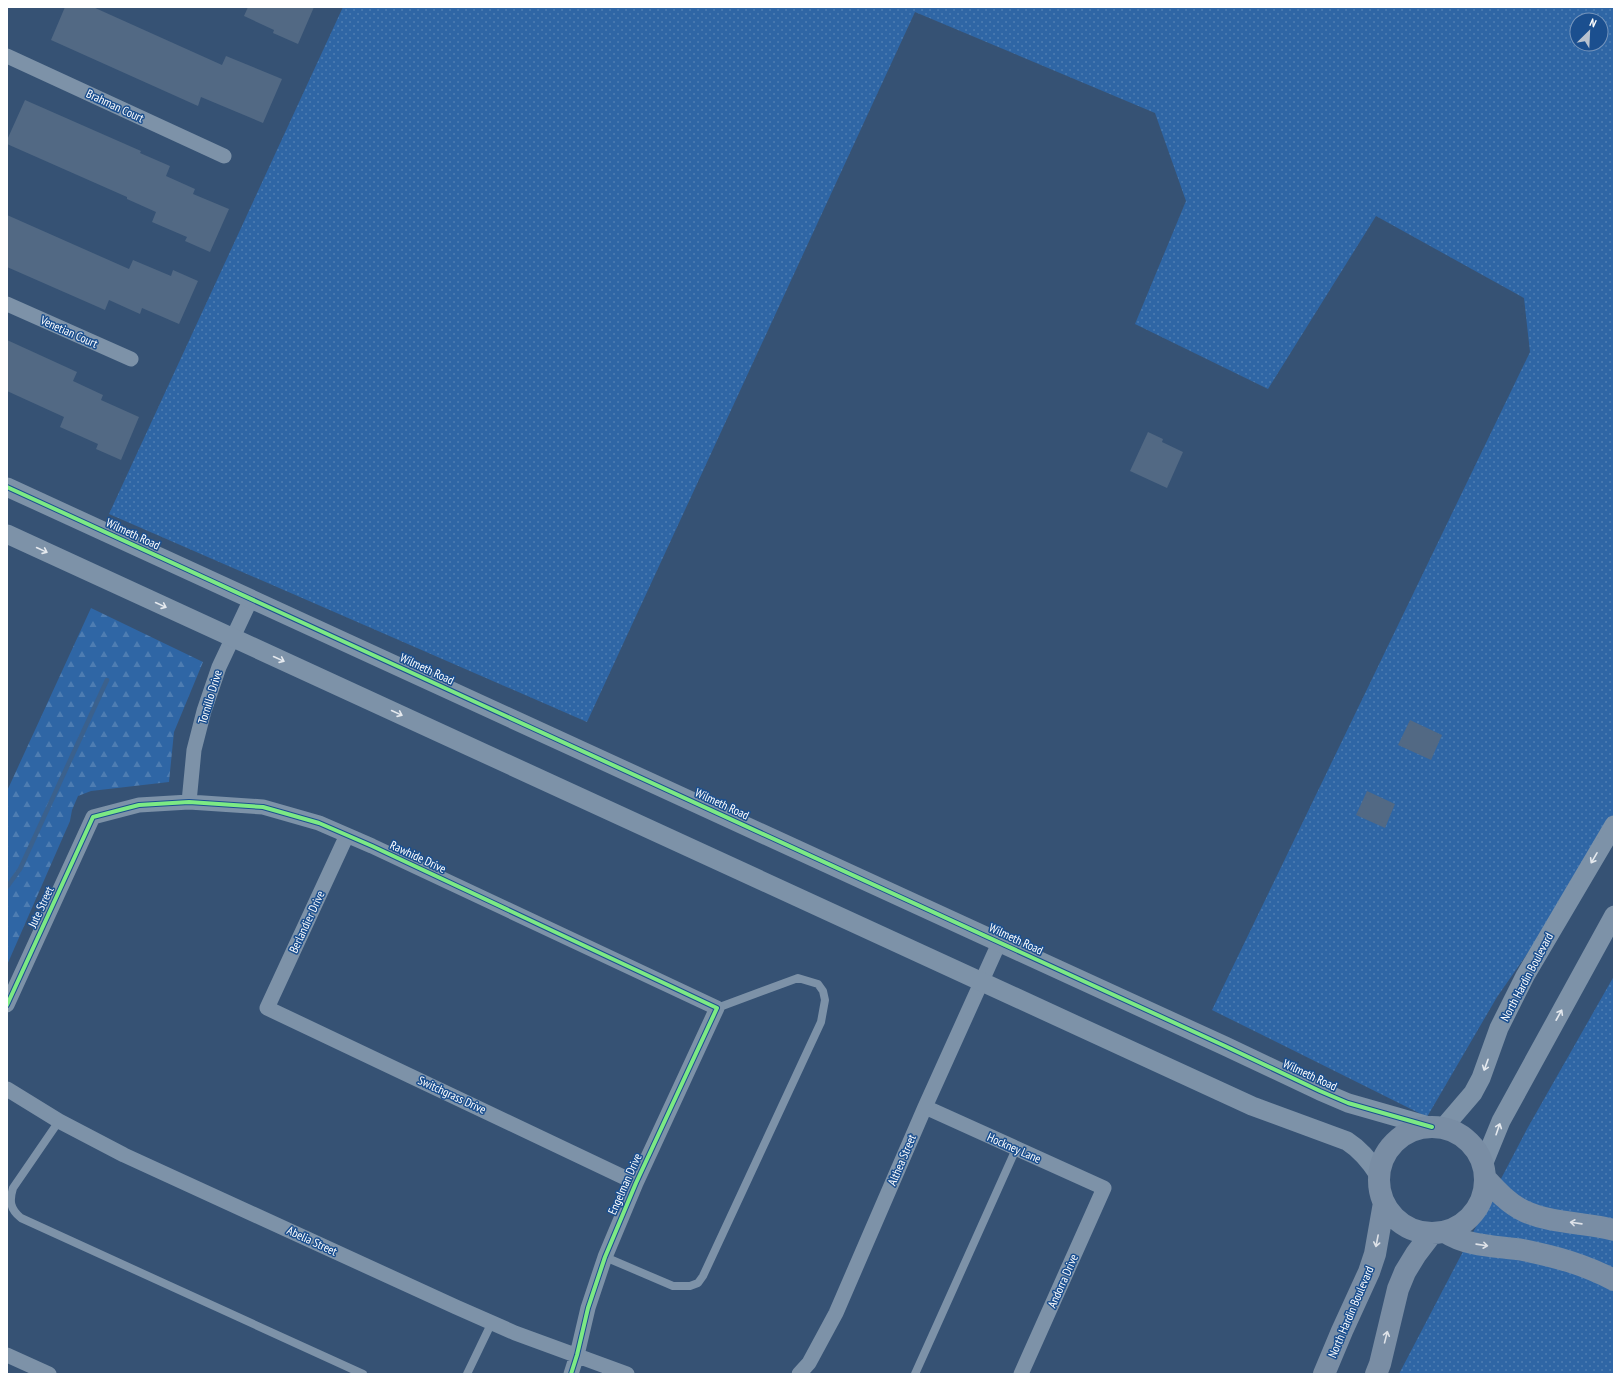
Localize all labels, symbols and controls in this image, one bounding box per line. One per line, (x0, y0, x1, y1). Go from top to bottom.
north arrow (1569, 12, 1609, 52)
text: N (1588, 15, 1599, 30)
street label: Brahman Court (84, 86, 147, 126)
street label: Venetian Court (37, 312, 101, 351)
street label: Wilmeth Road (104, 515, 163, 553)
one-way arrow (36, 547, 48, 554)
one-way arrow (154, 601, 166, 609)
street label: Wilmeth Road (398, 650, 457, 688)
one-way arrow (272, 656, 284, 663)
street label: Tornillo Drive (194, 668, 225, 726)
one-way arrow (390, 710, 402, 717)
street label: Wilmeth Road (693, 785, 752, 823)
street label: Rawhide Drive (388, 837, 449, 876)
one-way arrow (1590, 852, 1598, 864)
street label: Jute Street (24, 883, 57, 931)
street label: Berlandier Drive (286, 888, 328, 955)
street label: Wilmeth Road (987, 920, 1046, 958)
street label: North Hardin Boulevard (1497, 930, 1556, 1024)
one-way arrow (1555, 1009, 1563, 1021)
street label: Wilmeth Road (1281, 1056, 1340, 1094)
one-way arrow (1481, 1058, 1489, 1070)
street label: Switchgrass Drive (416, 1072, 489, 1117)
one-way arrow (1495, 1123, 1502, 1136)
street label: Hockney Lane (985, 1129, 1043, 1166)
street label: Althea Street (884, 1131, 919, 1188)
street label: Engelman Drive (604, 1151, 645, 1217)
one-way arrow (1570, 1219, 1583, 1227)
street label: Abelia Street (285, 1222, 340, 1259)
one-way arrow (1373, 1234, 1381, 1247)
one-way arrow (1475, 1241, 1488, 1248)
street label: Andorra Drive (1044, 1252, 1081, 1310)
street label: North Hardin Boulevard (1324, 1264, 1377, 1360)
one-way arrow (1383, 1330, 1391, 1343)

